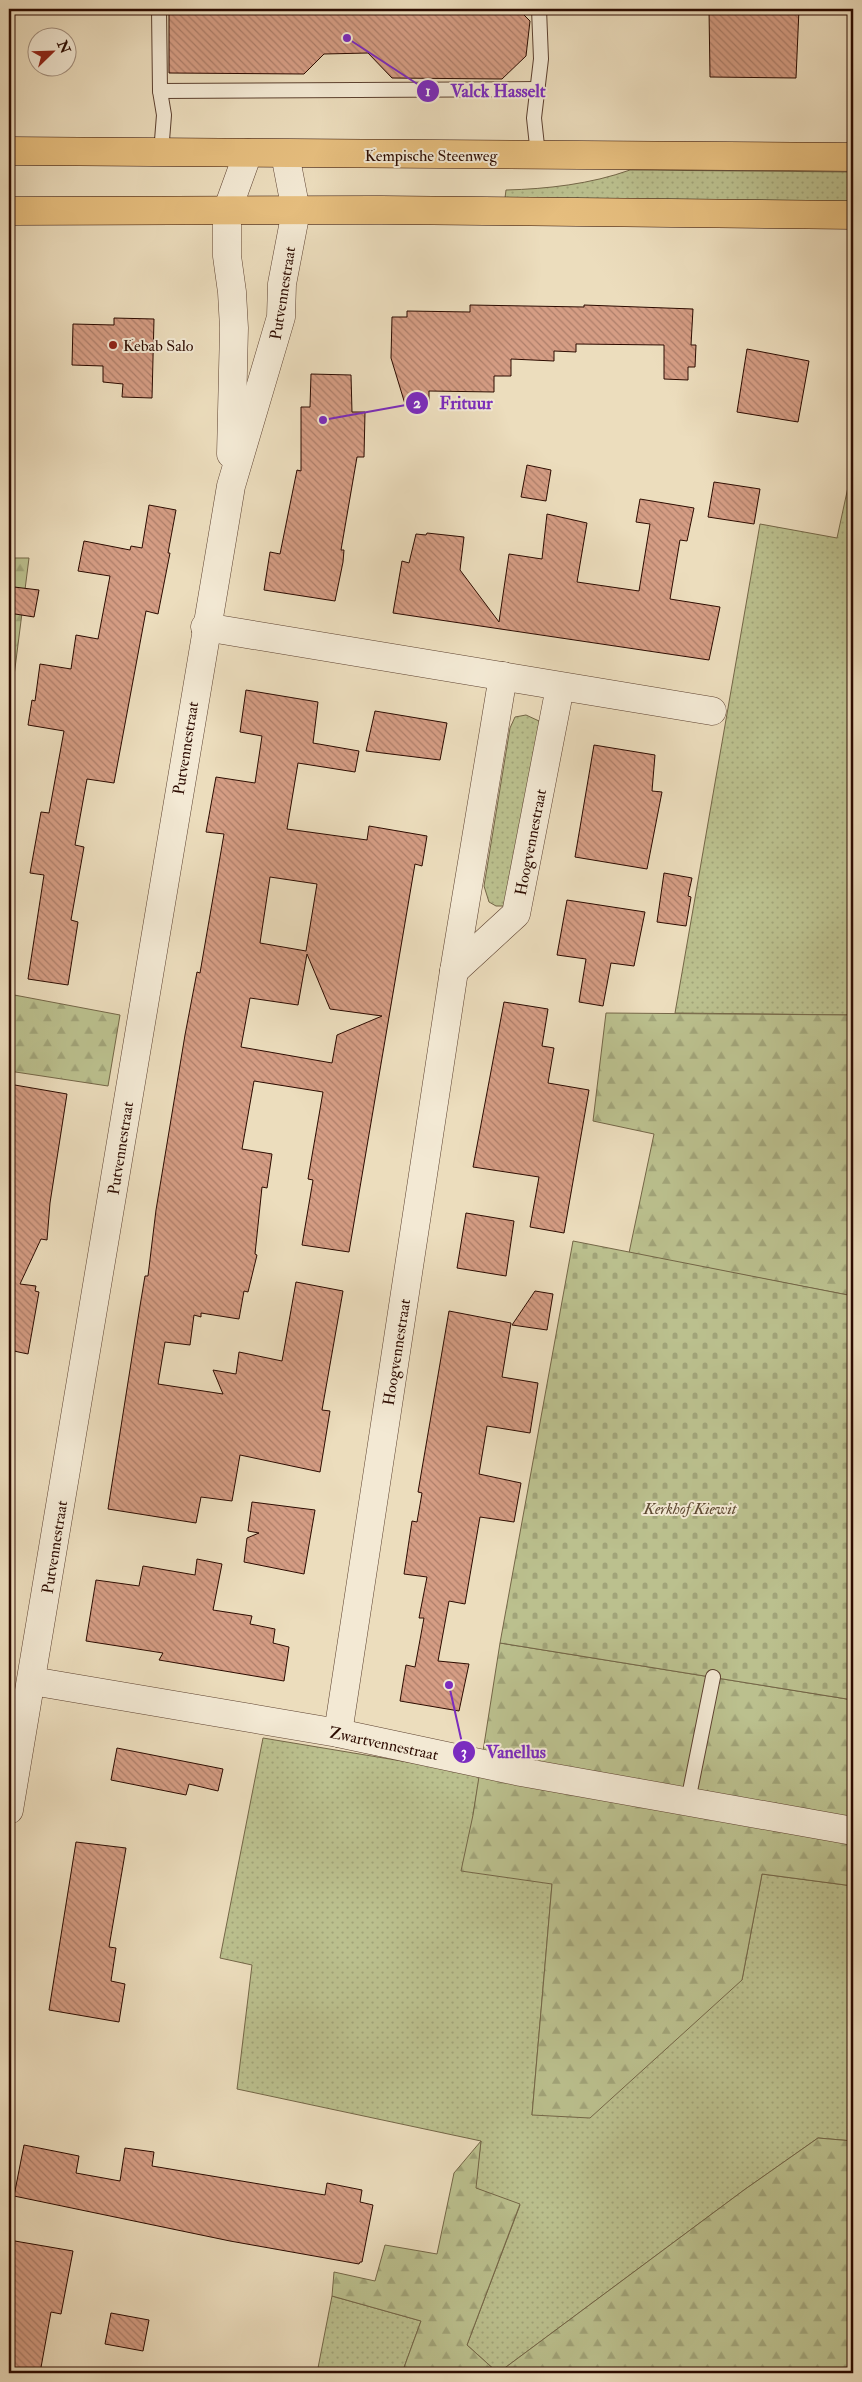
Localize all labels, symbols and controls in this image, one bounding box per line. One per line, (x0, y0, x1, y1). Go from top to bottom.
north arrow (28, 28, 78, 78)
text: N (53, 37, 74, 57)
callout: Valck Hasselt (416, 74, 556, 107)
text: Valck Hasselt (449, 80, 546, 103)
text: 1 (425, 82, 431, 101)
street label: Kempische Steenweg (365, 146, 498, 167)
street label: Putvennestraat (266, 245, 300, 341)
place label: Kebab Salo (123, 336, 194, 356)
marker: Kebab Salo (107, 339, 119, 351)
callout: Frituur (405, 386, 503, 419)
text: Frituur (439, 392, 493, 415)
text: 2 (413, 394, 421, 413)
street label: Putvennestraat (169, 700, 203, 796)
street label: Hoogvennestraat (511, 787, 551, 897)
street label: Putvennestraat (104, 1100, 138, 1196)
street label: Hoogvennestraat (379, 1297, 415, 1407)
street label: Putvennestraat (38, 1499, 72, 1595)
park label: Kerkhof Kiewit (643, 1499, 738, 1519)
street label: Zwartvennestraat (327, 1723, 440, 1765)
callout: Vanellus (451, 1735, 556, 1768)
text: Vanellus (485, 1741, 546, 1764)
text: 3 (461, 1743, 467, 1762)

